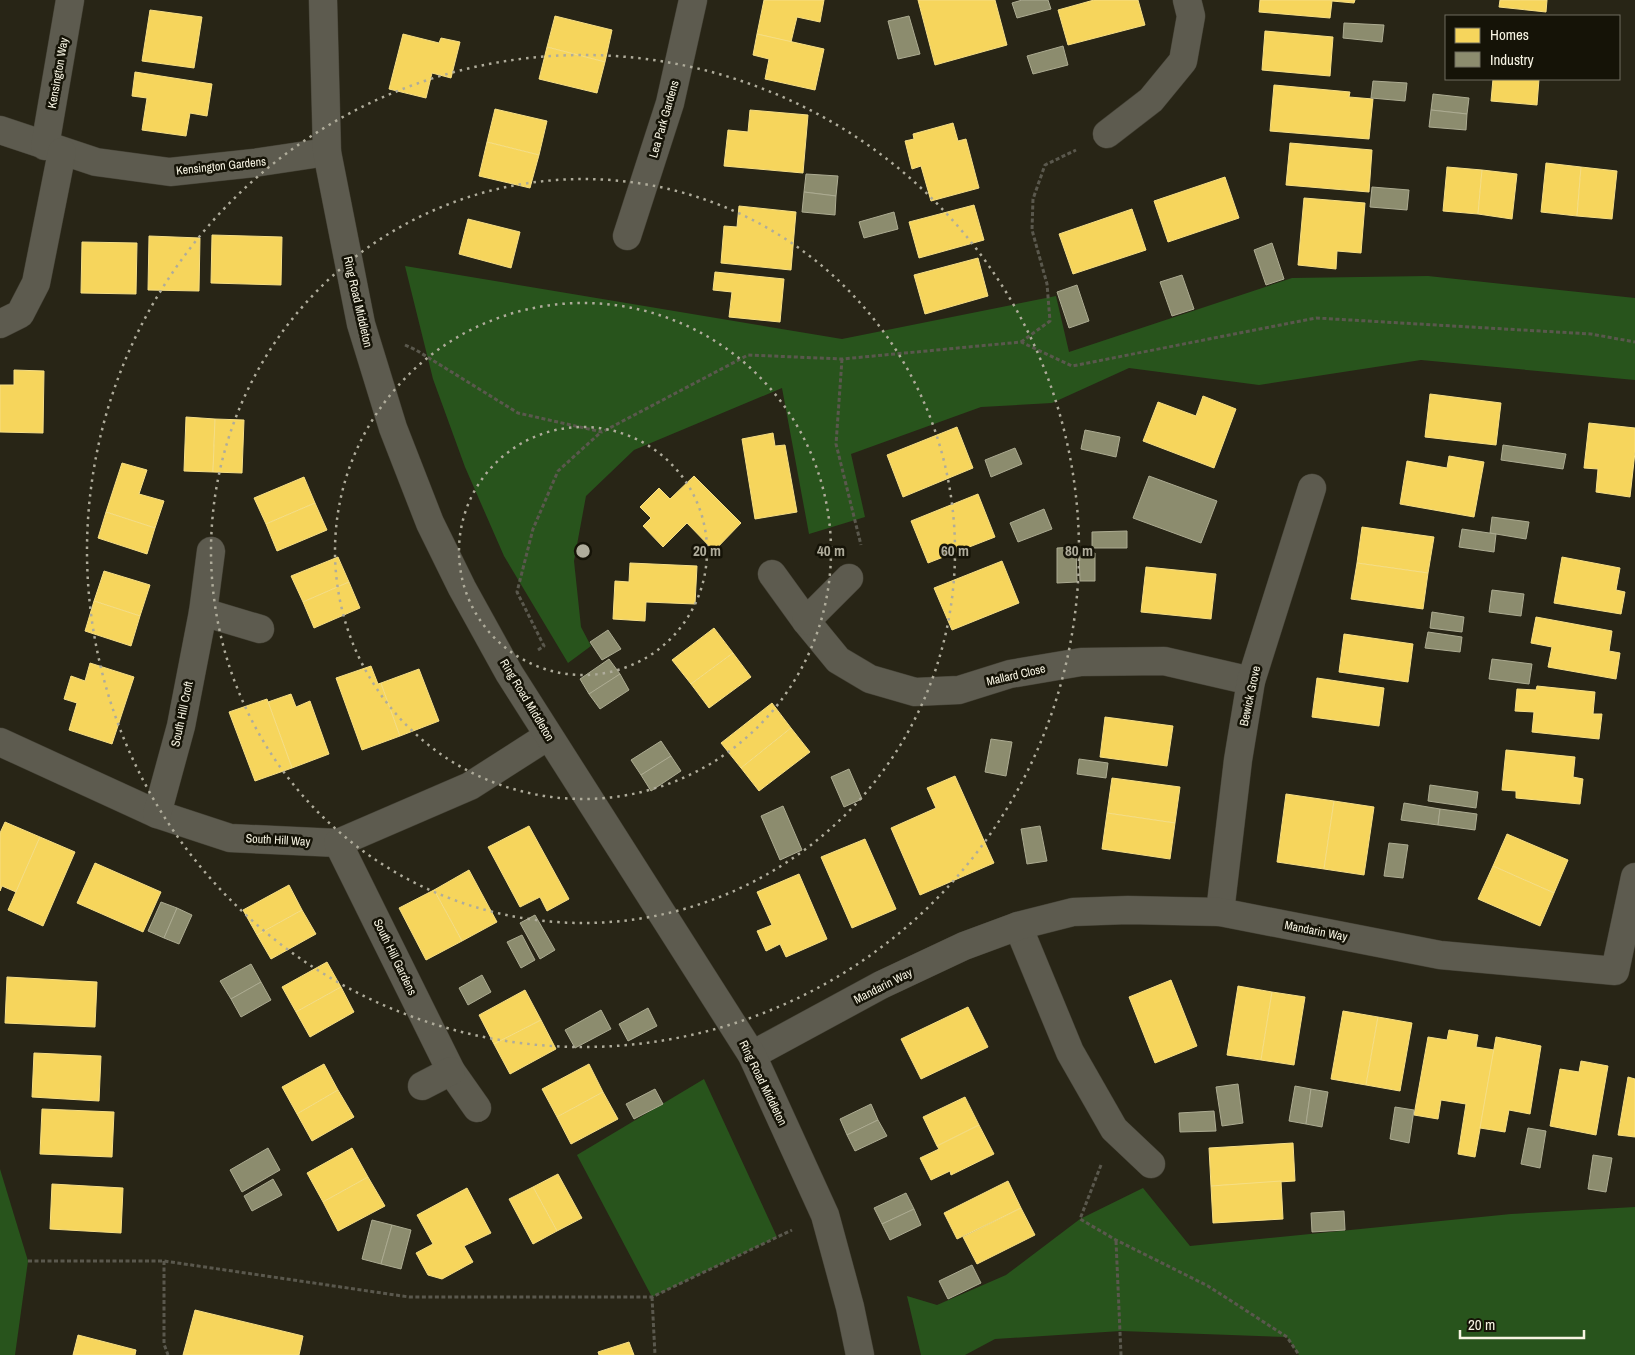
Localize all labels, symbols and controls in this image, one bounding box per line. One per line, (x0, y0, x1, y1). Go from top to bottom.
legend (1445, 15, 1620, 80)
text: Homes (1490, 24, 1529, 45)
street label: Kensington Way (44, 36, 72, 110)
text: Industry (1490, 49, 1535, 70)
street label: Lea Park Gardens (645, 78, 683, 160)
street label: Kensington Gardens (175, 153, 267, 179)
street label: Ring Road Middleton (340, 255, 376, 349)
text: 20 m (693, 540, 721, 561)
text: 40 m (817, 540, 845, 561)
text: 60 m (941, 540, 969, 561)
text: 80 m (1065, 540, 1093, 561)
centre of rings (574, 542, 592, 560)
street label: Ring Road Middleton (496, 656, 558, 744)
street label: Mallard Close (985, 660, 1047, 690)
street label: Bewick Grove (1236, 664, 1264, 728)
street label: South Hill Croft (167, 679, 197, 748)
street label: South Hill Way (245, 830, 311, 850)
street label: South Hill Gardens (370, 916, 420, 998)
street label: Mandarin Way (1283, 917, 1349, 945)
street label: Mandarin Way (851, 964, 915, 1008)
street label: Ring Road Middleton (735, 1038, 791, 1128)
scale bar (1460, 1308, 1584, 1340)
text: 20 m (1468, 1314, 1495, 1335)

